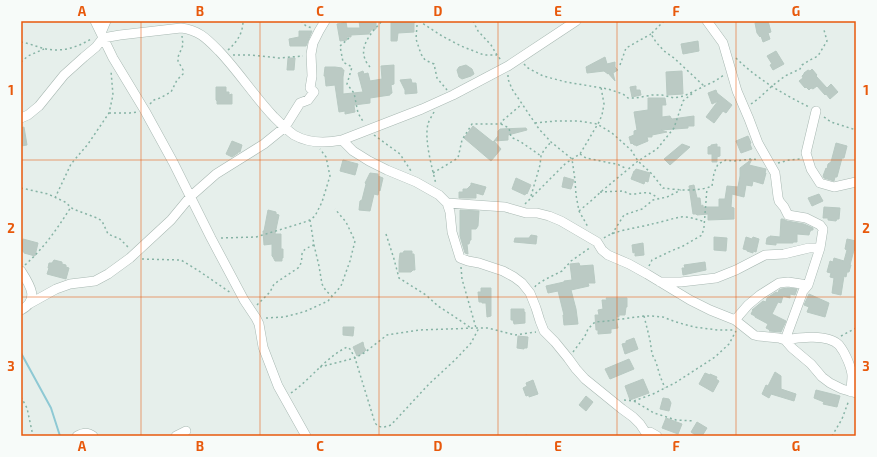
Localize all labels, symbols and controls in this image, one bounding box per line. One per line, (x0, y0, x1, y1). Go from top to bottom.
text: A (78, 3, 87, 19)
text: B (196, 3, 204, 19)
text: C (316, 3, 324, 19)
text: D (434, 3, 443, 19)
text: E (554, 3, 562, 19)
text: F (672, 3, 680, 19)
text: G (792, 3, 800, 19)
text: 1 (8, 82, 14, 98)
text: 1 (863, 82, 869, 98)
text: 2 (7, 220, 15, 236)
text: 2 (862, 220, 870, 236)
text: 3 (7, 358, 15, 374)
text: 3 (862, 358, 870, 374)
text: A (78, 438, 87, 454)
text: B (196, 438, 204, 454)
text: C (316, 438, 324, 454)
text: D (434, 438, 443, 454)
text: E (554, 438, 562, 454)
text: F (672, 438, 680, 454)
text: G (792, 438, 800, 454)

